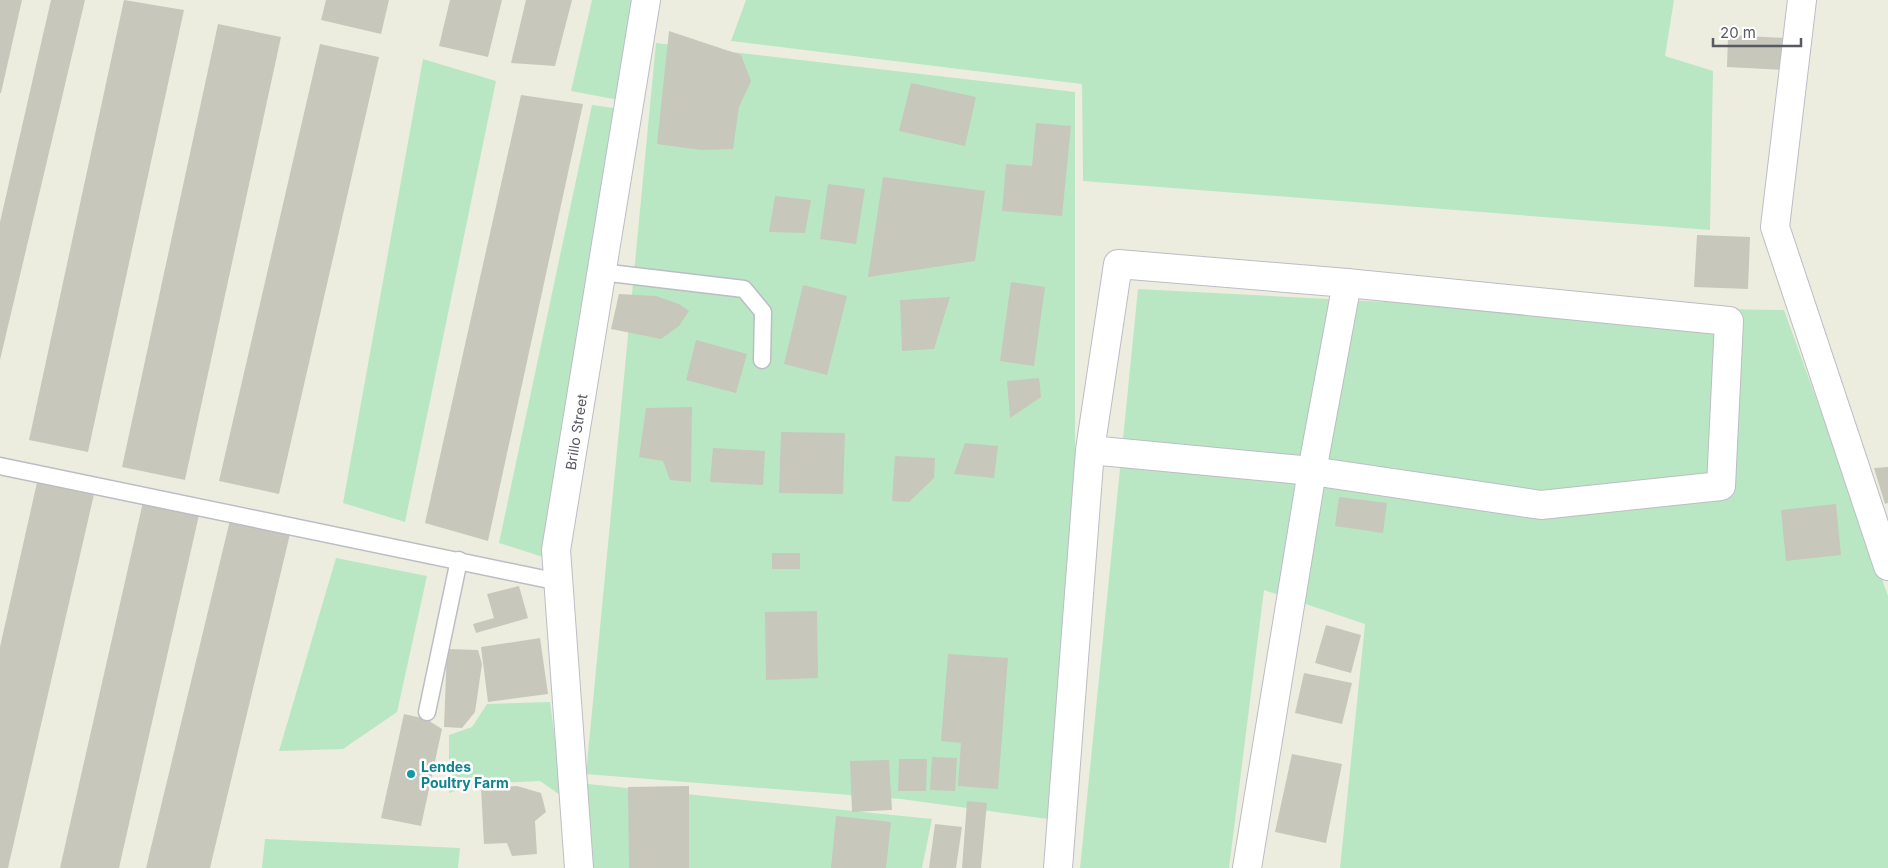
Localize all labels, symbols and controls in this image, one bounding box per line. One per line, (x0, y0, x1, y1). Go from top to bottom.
scale bar (1713, 15, 1800, 47)
text: 20 m (1720, 23, 1756, 42)
street label: Brillo Street (562, 392, 590, 471)
place label: Lendes Poultry Farm (421, 758, 509, 791)
marker: Lendes Poultry Farm (405, 768, 417, 780)

